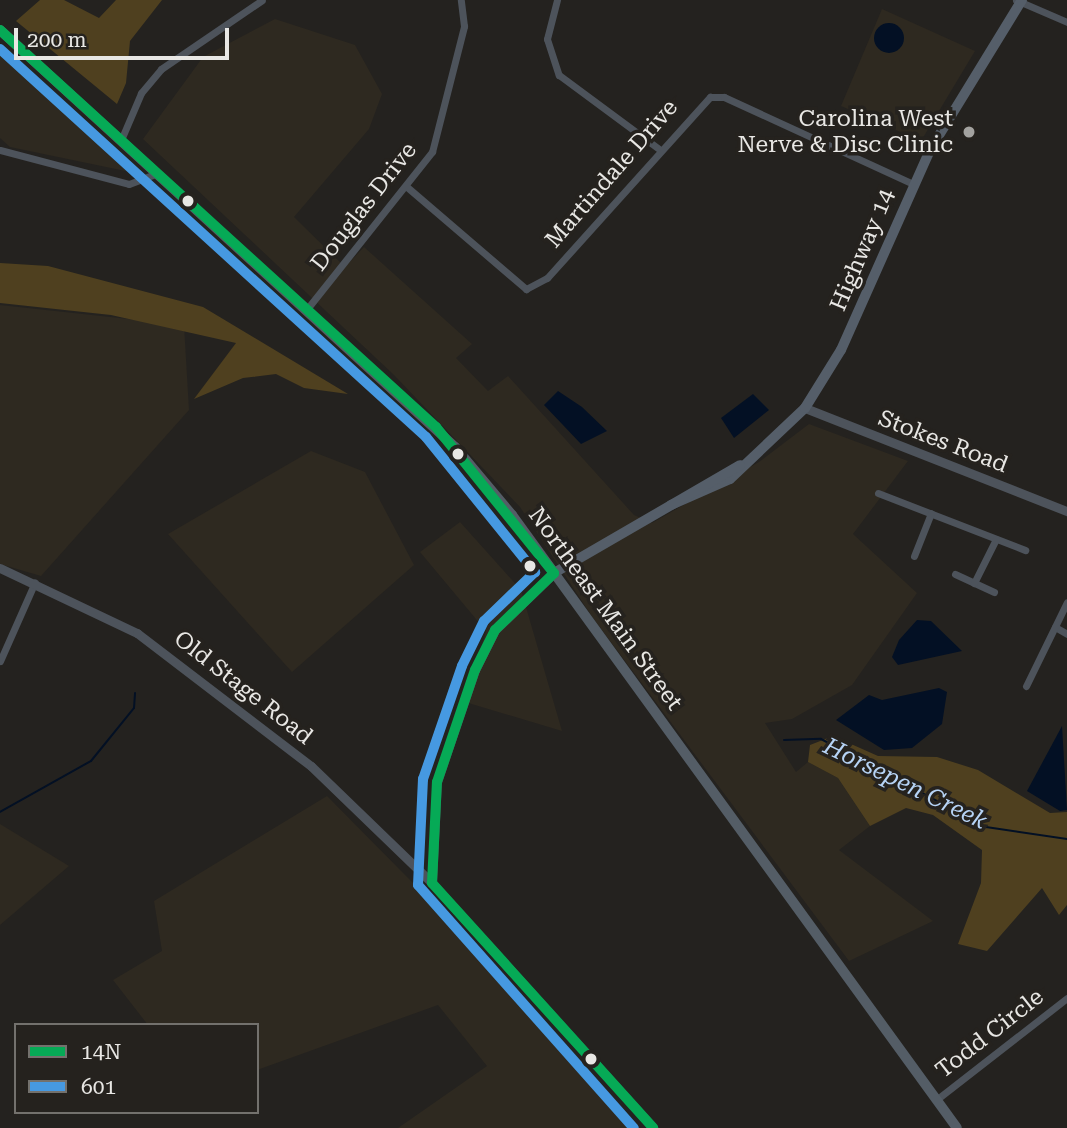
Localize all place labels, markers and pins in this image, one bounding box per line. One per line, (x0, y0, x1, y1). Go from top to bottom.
place label: Carolina West Nerve & Disc Clinic (737, 105, 953, 159)
marker: Carolina West Nerve & Disc Clinic (959, 122, 979, 142)
unlabelled marker (181, 194, 195, 208)
unlabelled marker (451, 447, 465, 461)
unlabelled marker (523, 559, 537, 573)
unlabelled marker (584, 1052, 598, 1066)

